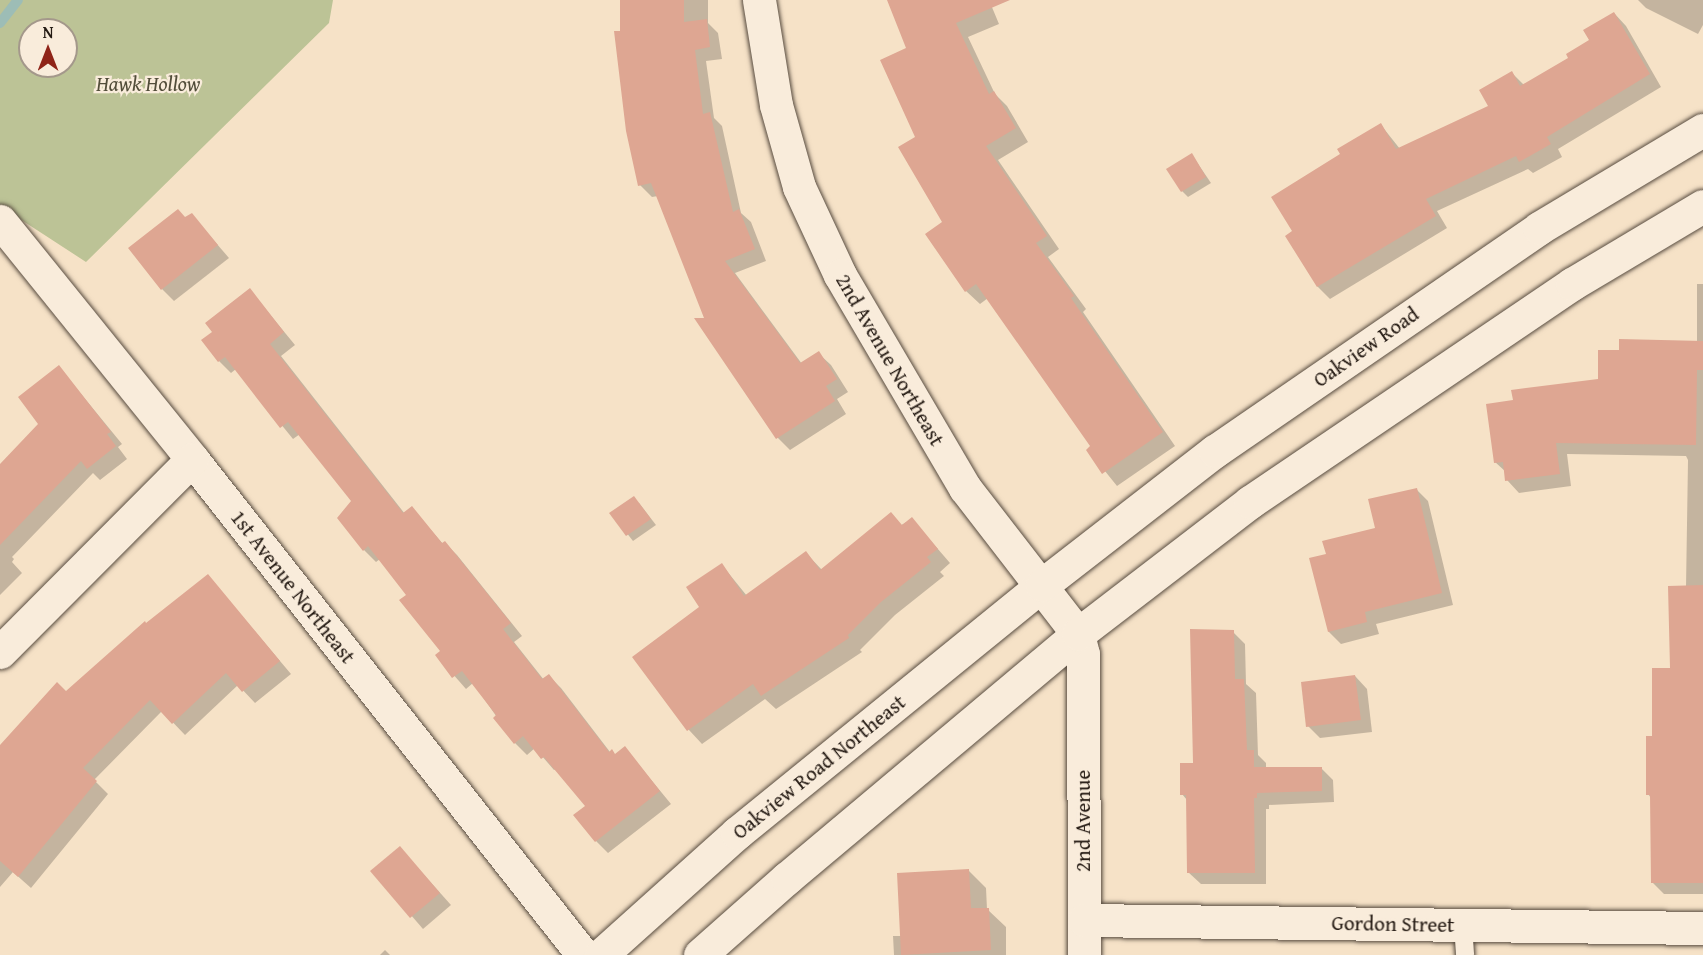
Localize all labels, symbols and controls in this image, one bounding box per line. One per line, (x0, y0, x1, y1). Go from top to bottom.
north arrow (18, 18, 78, 78)
text: N (43, 20, 53, 44)
park label: Hawk Hollow (96, 71, 200, 97)
street label: 2nd Avenue Northeast (830, 269, 950, 451)
street label: Oakview Road (1308, 301, 1424, 393)
street label: 1st Avenue Northeast (225, 505, 361, 669)
street label: Oakview Road Northeast (727, 689, 911, 845)
street label: 2nd Avenue (1070, 770, 1096, 872)
street label: Gordon Street (1331, 910, 1455, 938)

